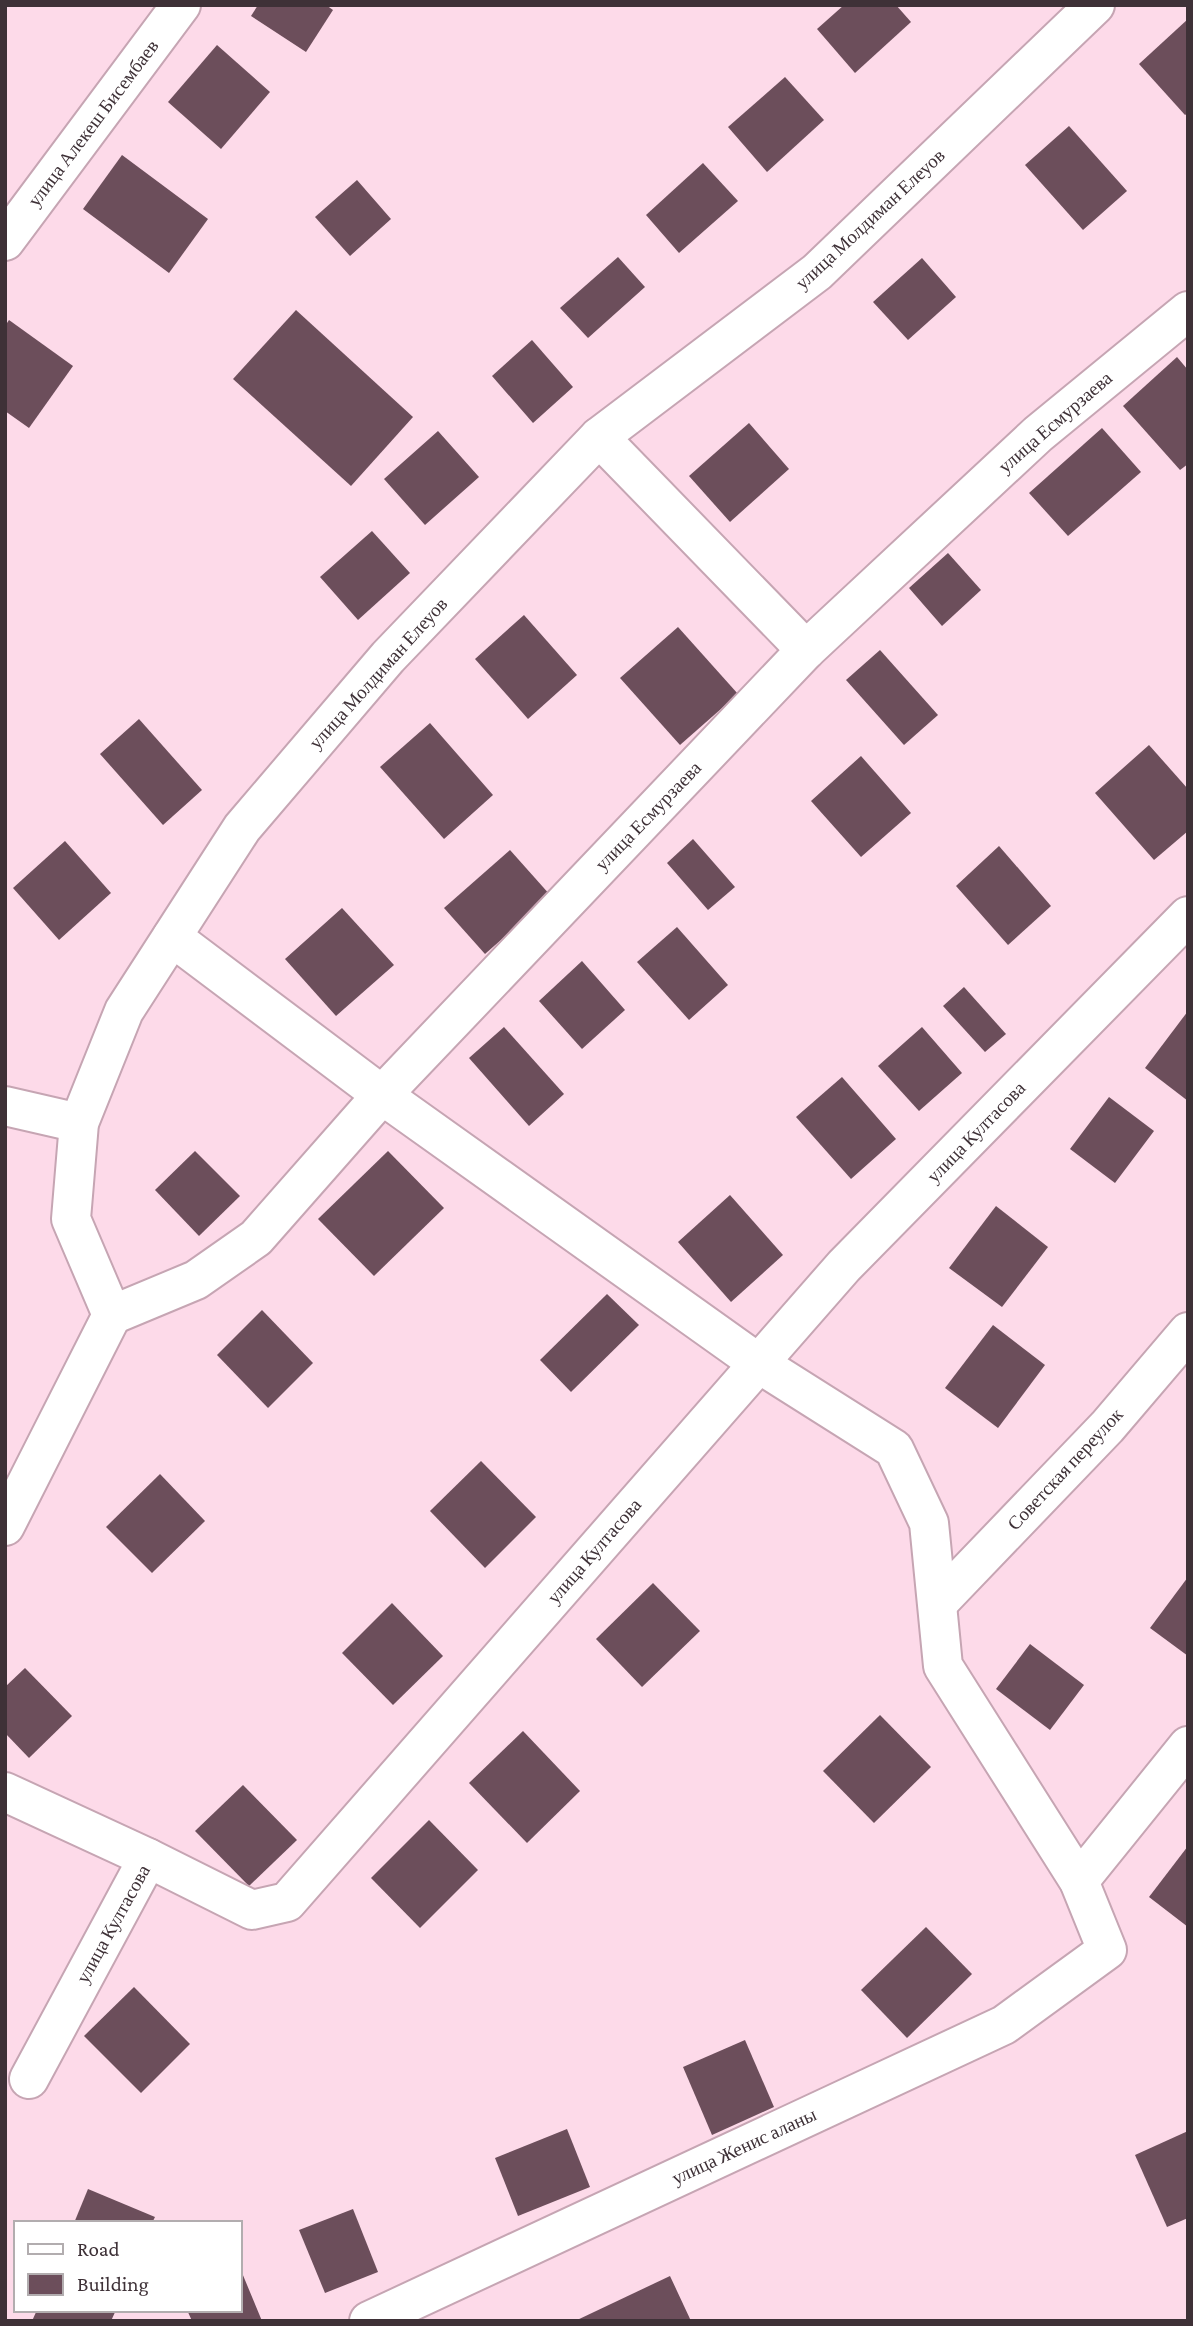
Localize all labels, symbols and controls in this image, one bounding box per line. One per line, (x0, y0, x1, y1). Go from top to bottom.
street label: улица Алекеш Бисембаев (23, 36, 163, 210)
street label: улица Молдиман Елеуов (791, 144, 949, 294)
street label: улица Есмурзаева (994, 367, 1116, 477)
street label: улица Молдиман Елеуов (305, 593, 451, 753)
street label: улица Есмурзаева (591, 757, 706, 875)
street label: улица Култасова (923, 1077, 1030, 1187)
street label: Советская переулок (1003, 1403, 1127, 1534)
street label: улица Култасова (543, 1494, 646, 1608)
street label: улица Култасова (72, 1861, 154, 1987)
street label: улица Женис аланы (669, 2103, 820, 2189)
legend (14, 2221, 242, 2312)
text: Road (77, 2237, 120, 2261)
text: Building (77, 2272, 149, 2296)

